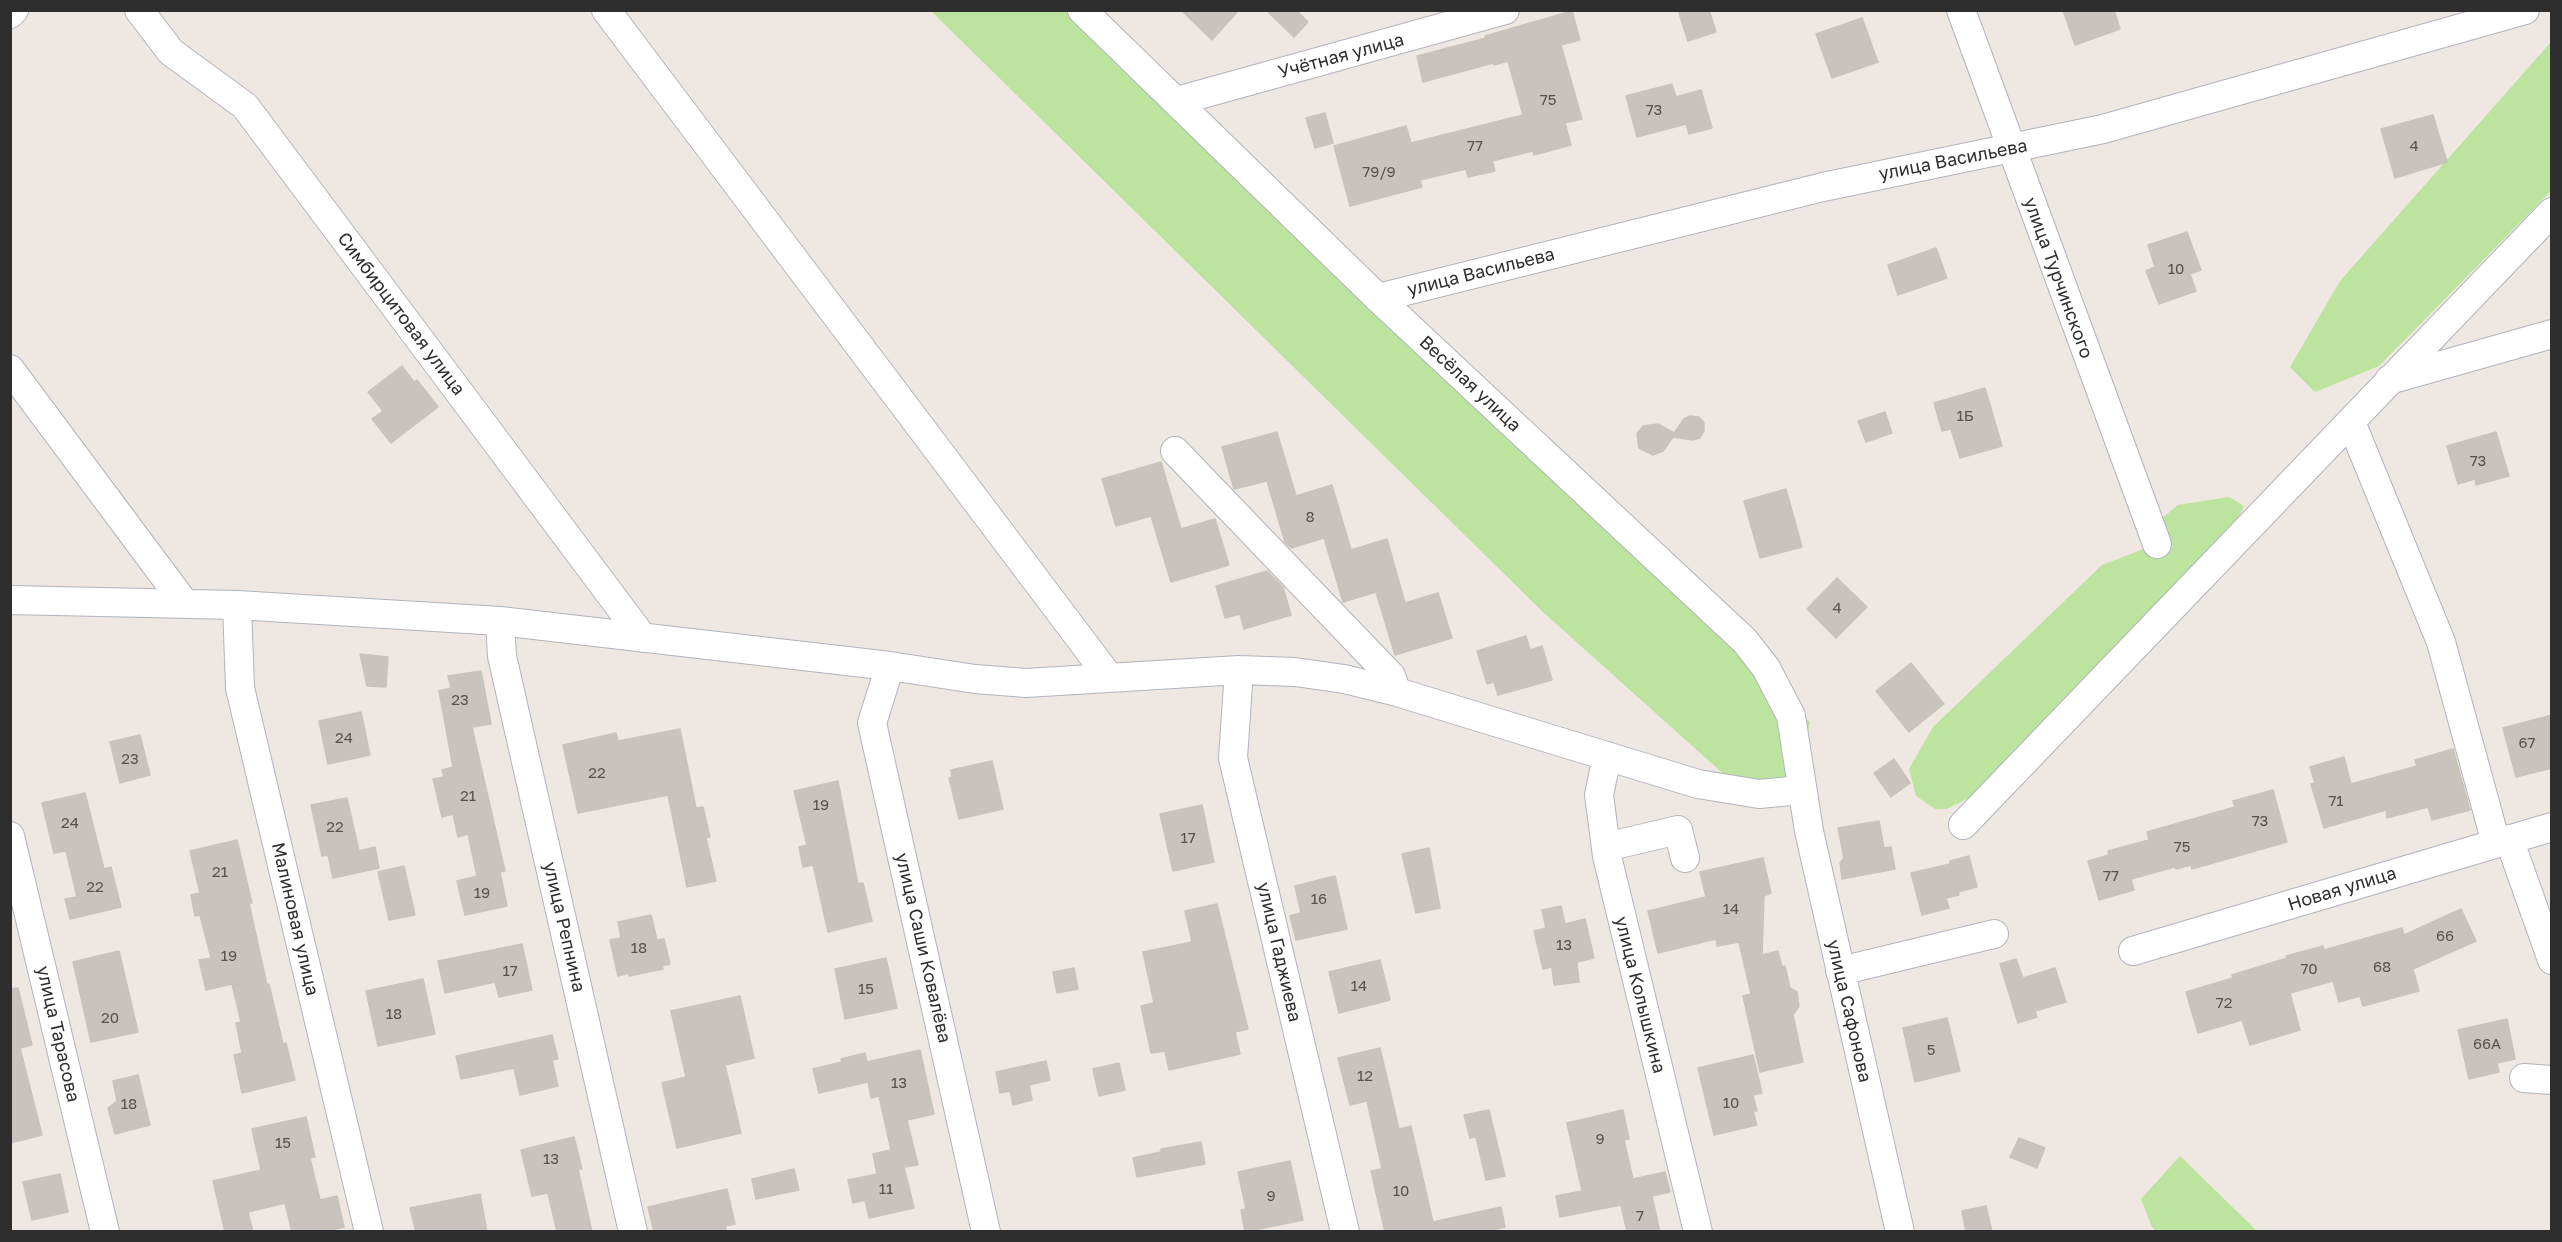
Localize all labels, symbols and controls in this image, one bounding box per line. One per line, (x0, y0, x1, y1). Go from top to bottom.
street label: Учётная улица (1276, 29, 1406, 83)
house number: 75 (1540, 91, 1556, 109)
house number: 73 (1646, 101, 1662, 119)
street label: улица Васильева (1877, 135, 2029, 185)
house number: 77 (1467, 137, 1483, 155)
house number: 4 (2409, 137, 2419, 155)
house number: 79/9 (1362, 163, 1396, 181)
street label: улица Турчинского (2019, 195, 2097, 361)
street label: Симбирцитовая улица (333, 228, 469, 400)
street label: улица Васильева (1405, 243, 1557, 301)
house number: 10 (2168, 260, 2184, 278)
street label: Весёлая улица (1415, 332, 1525, 436)
house number: 1Б (1956, 407, 1974, 425)
house number: 73 (2470, 452, 2486, 470)
house number: 8 (1305, 508, 1315, 526)
house number: 4 (1832, 599, 1842, 617)
house number: 23 (451, 691, 469, 709)
house number: 24 (335, 729, 353, 747)
house number: 67 (2518, 734, 2536, 752)
house number: 23 (121, 750, 139, 768)
house number: 22 (588, 764, 606, 782)
house number: 21 (460, 787, 476, 805)
house number: 71 (2328, 792, 2344, 810)
house number: 19 (813, 796, 829, 814)
house number: 73 (2252, 812, 2268, 830)
house number: 24 (61, 814, 79, 832)
house number: 22 (326, 818, 344, 836)
house number: 17 (1180, 829, 1196, 847)
house number: 75 (2174, 838, 2190, 856)
street label: Малиновая улица (267, 840, 323, 998)
street label: улица Саши Ковалёва (891, 851, 955, 1045)
street label: улица Репнина (538, 860, 590, 994)
street label: Новая улица (2285, 862, 2399, 916)
house number: 21 (212, 863, 228, 881)
house number: 77 (2103, 867, 2119, 885)
house number: 22 (86, 878, 104, 896)
street label: улица Гаджиева (1252, 880, 1306, 1024)
house number: 19 (474, 884, 490, 902)
house number: 16 (1311, 890, 1327, 908)
house number: 14 (1723, 900, 1739, 918)
street label: улица Колышкина (1610, 914, 1670, 1076)
house number: 66 (2436, 927, 2454, 945)
house number: 13 (1556, 936, 1572, 954)
street label: улица Сафонова (1822, 937, 1876, 1085)
house number: 18 (631, 939, 647, 957)
house number: 19 (221, 947, 237, 965)
house number: 68 (2373, 958, 2391, 976)
house number: 70 (2300, 960, 2318, 978)
house number: 17 (502, 962, 518, 980)
street label: улица Тарасова (32, 964, 84, 1104)
house number: 14 (1351, 977, 1367, 995)
house number: 15 (858, 980, 874, 998)
house number: 72 (2216, 994, 2232, 1012)
house number: 18 (386, 1005, 402, 1023)
house number: 20 (101, 1009, 119, 1027)
house number: 66А (2473, 1035, 2501, 1053)
house number: 5 (1927, 1041, 1935, 1059)
house number: 12 (1357, 1067, 1373, 1085)
house number: 13 (891, 1074, 907, 1092)
house number: 10 (1723, 1094, 1739, 1112)
house number: 18 (121, 1095, 137, 1113)
house number: 9 (1595, 1130, 1605, 1148)
house number: 15 (275, 1134, 291, 1152)
house number: 13 (543, 1150, 559, 1168)
house number: 11 (879, 1180, 893, 1198)
house number: 10 (1393, 1182, 1409, 1200)
house number: 9 (1266, 1187, 1276, 1205)
house number: 7 (1636, 1207, 1644, 1225)

